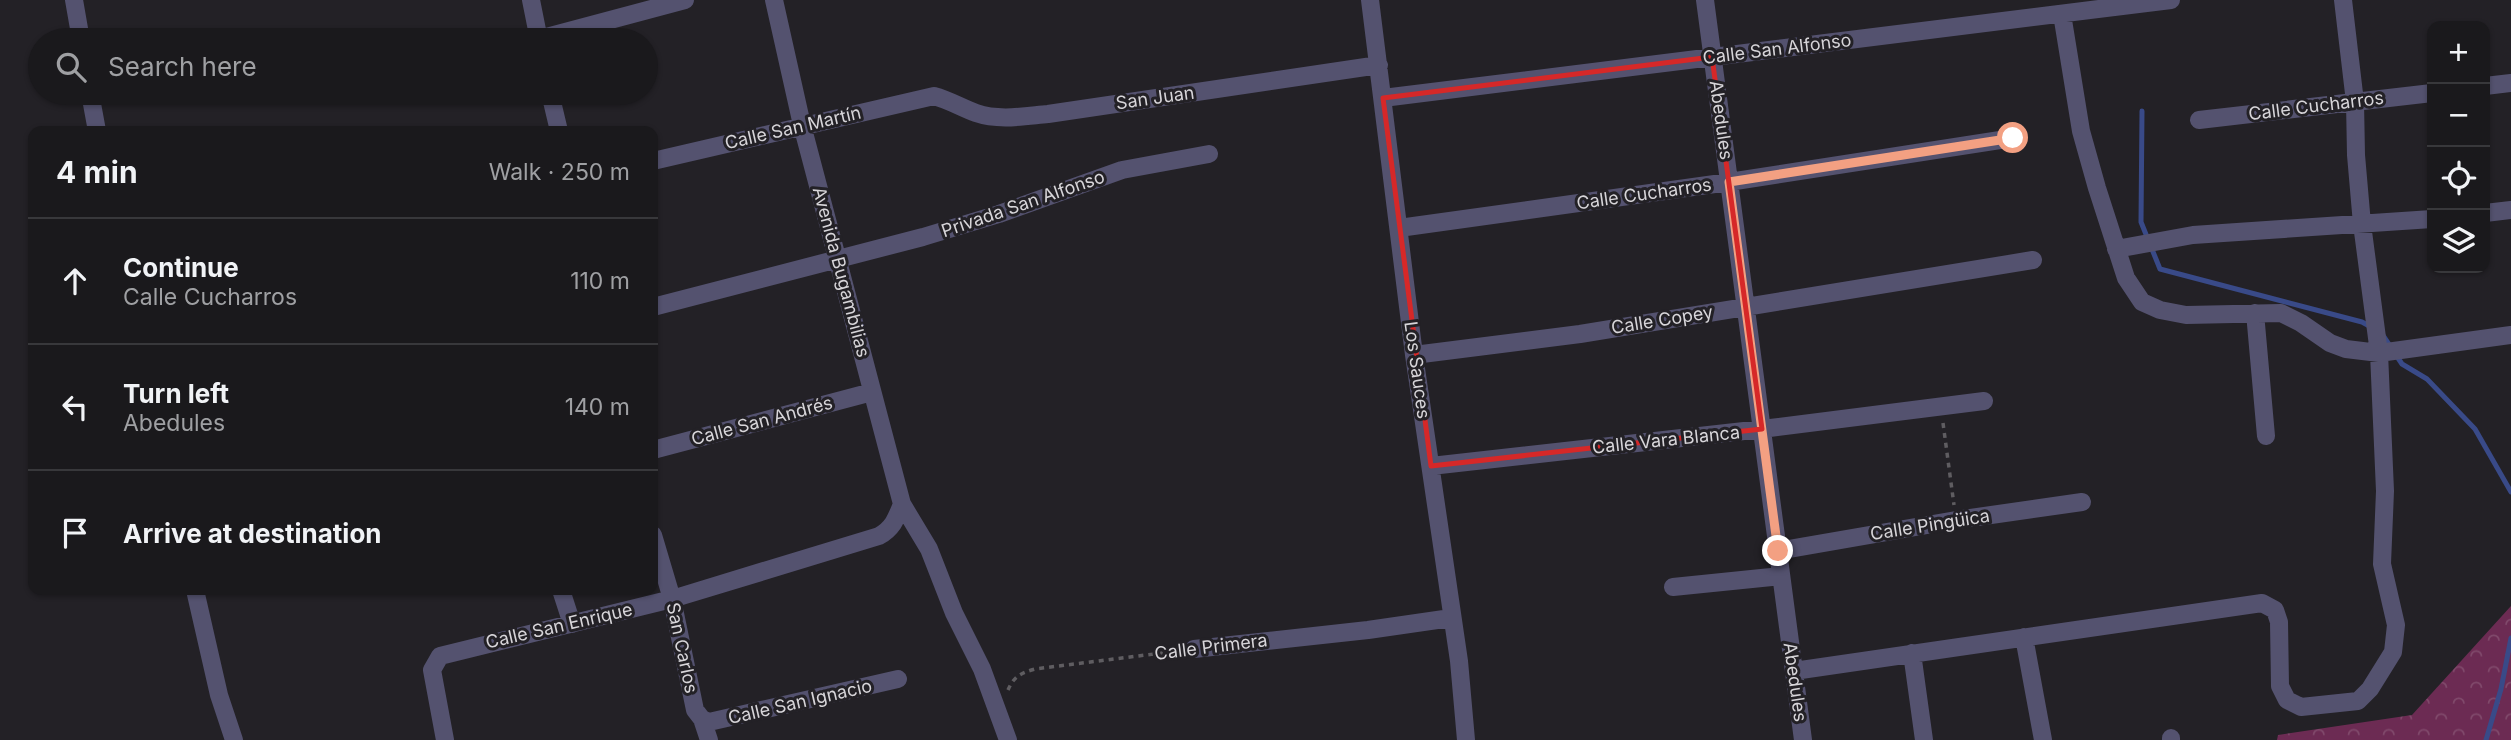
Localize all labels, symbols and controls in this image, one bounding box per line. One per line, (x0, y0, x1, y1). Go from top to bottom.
map controls (2427, 21, 2490, 273)
button: + (2427, 21, 2490, 84)
search box (28, 28, 658, 105)
street label: Calle San Alfonso (1701, 29, 1852, 68)
icon: search (52, 48, 90, 86)
text: Search here (108, 51, 257, 82)
street label: Abedules (1706, 79, 1737, 161)
street label: San Juan (1114, 82, 1196, 113)
button: − (2427, 84, 2490, 147)
street label: Calle Cucharros (2247, 87, 2385, 124)
street label: Calle San Martín (723, 102, 863, 153)
route start (1997, 122, 2028, 153)
button: locate (2427, 147, 2490, 210)
text: 4 min (56, 154, 138, 190)
text: Walk · 250 m (489, 158, 630, 186)
street label: Privada San Alfonso (938, 166, 1107, 241)
street label: Calle Cucharros (1575, 174, 1713, 213)
street label: Avenida Bugambilias (809, 184, 874, 359)
button: layers (2427, 210, 2490, 273)
text: Continue (123, 252, 239, 283)
icon: ahead (56, 262, 94, 300)
text: 110 m (570, 267, 630, 295)
text: Calle Cucharros (123, 283, 297, 311)
street label: Calle Copey (1610, 301, 1714, 338)
street label: Los Sauces (1400, 320, 1435, 420)
text: Turn left (123, 378, 229, 409)
icon: left (56, 388, 94, 426)
street label: Calle San Andrés (689, 392, 835, 449)
text: 140 m (565, 393, 630, 421)
text: Abedules (123, 409, 225, 437)
street label: Calle Vara Blanca (1591, 421, 1741, 458)
street label: Calle Pingüica (1869, 505, 1991, 544)
icon: arrive (56, 514, 94, 552)
text: Arrive at destination (123, 518, 382, 549)
route end (1762, 535, 1793, 566)
street label: Calle San Enrique (483, 598, 634, 653)
street label: San Carlos (663, 601, 702, 695)
street label: Calle Primera (1153, 629, 1269, 664)
street label: Abedules (1780, 641, 1811, 723)
street label: Calle San Ignacio (726, 675, 874, 728)

